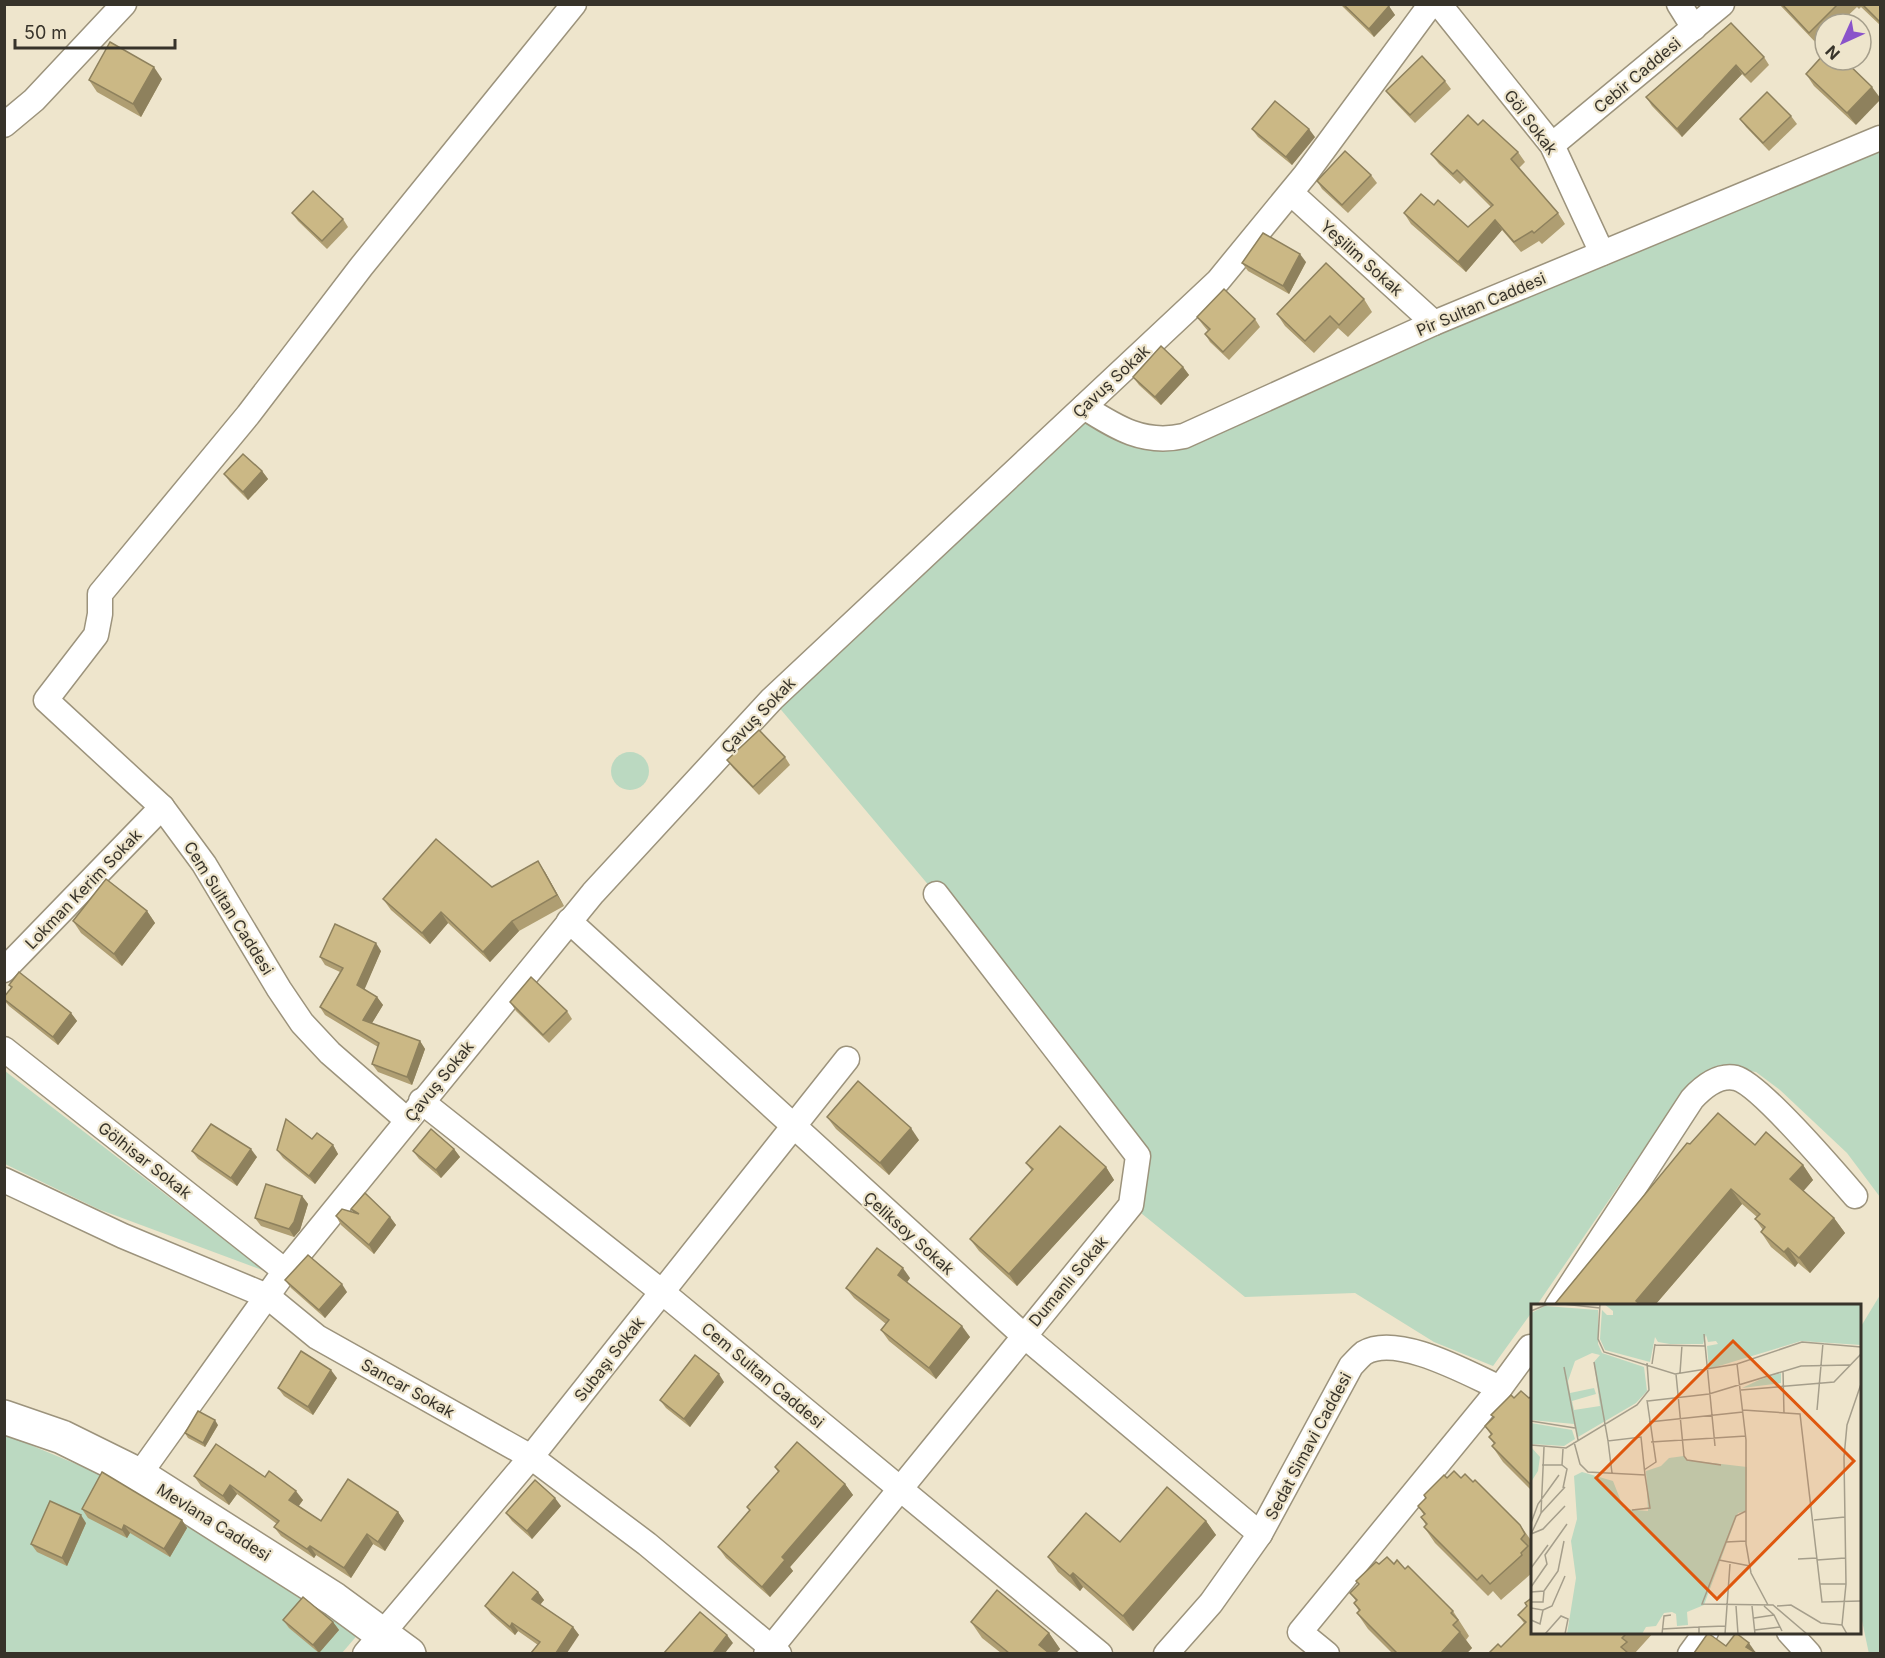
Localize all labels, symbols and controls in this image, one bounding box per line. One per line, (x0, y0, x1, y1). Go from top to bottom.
scale bar (15, 12, 176, 50)
north arrow (1813, 12, 1873, 72)
text: 50 m (24, 22, 67, 43)
street label: Cebir Caddesi (1590, 33, 1684, 117)
text: N (1821, 41, 1844, 64)
street label: Göl Sokak (1500, 86, 1562, 159)
street label: Yeşilim Sokak (1317, 216, 1407, 300)
street label: Pir Sultan Caddesi (1413, 268, 1549, 340)
street label: Çavuş Sokak (1068, 340, 1154, 422)
street label: Çavuş Sokak (717, 673, 799, 757)
street label: Lokman Kerim Sokak (21, 825, 146, 953)
street label: Cem Sultan Caddesi (180, 838, 278, 978)
street label: Çavuş Sokak (400, 1036, 478, 1125)
street label: Gölhisar Sokak (94, 1117, 196, 1203)
street label: Çeliksoy Sokak (860, 1187, 959, 1279)
street label: Dumanlı Sokak (1024, 1231, 1112, 1330)
inset map (1531, 1304, 1861, 1634)
street label: Subaşı Sokak (570, 1313, 648, 1405)
street label: Cem Sultan Caddesi (698, 1318, 828, 1432)
street label: Sancar Sokak (358, 1354, 458, 1422)
street label: Sedat Simavi Caddesi (1261, 1369, 1355, 1523)
street label: Mevlana Caddesi (153, 1479, 275, 1565)

